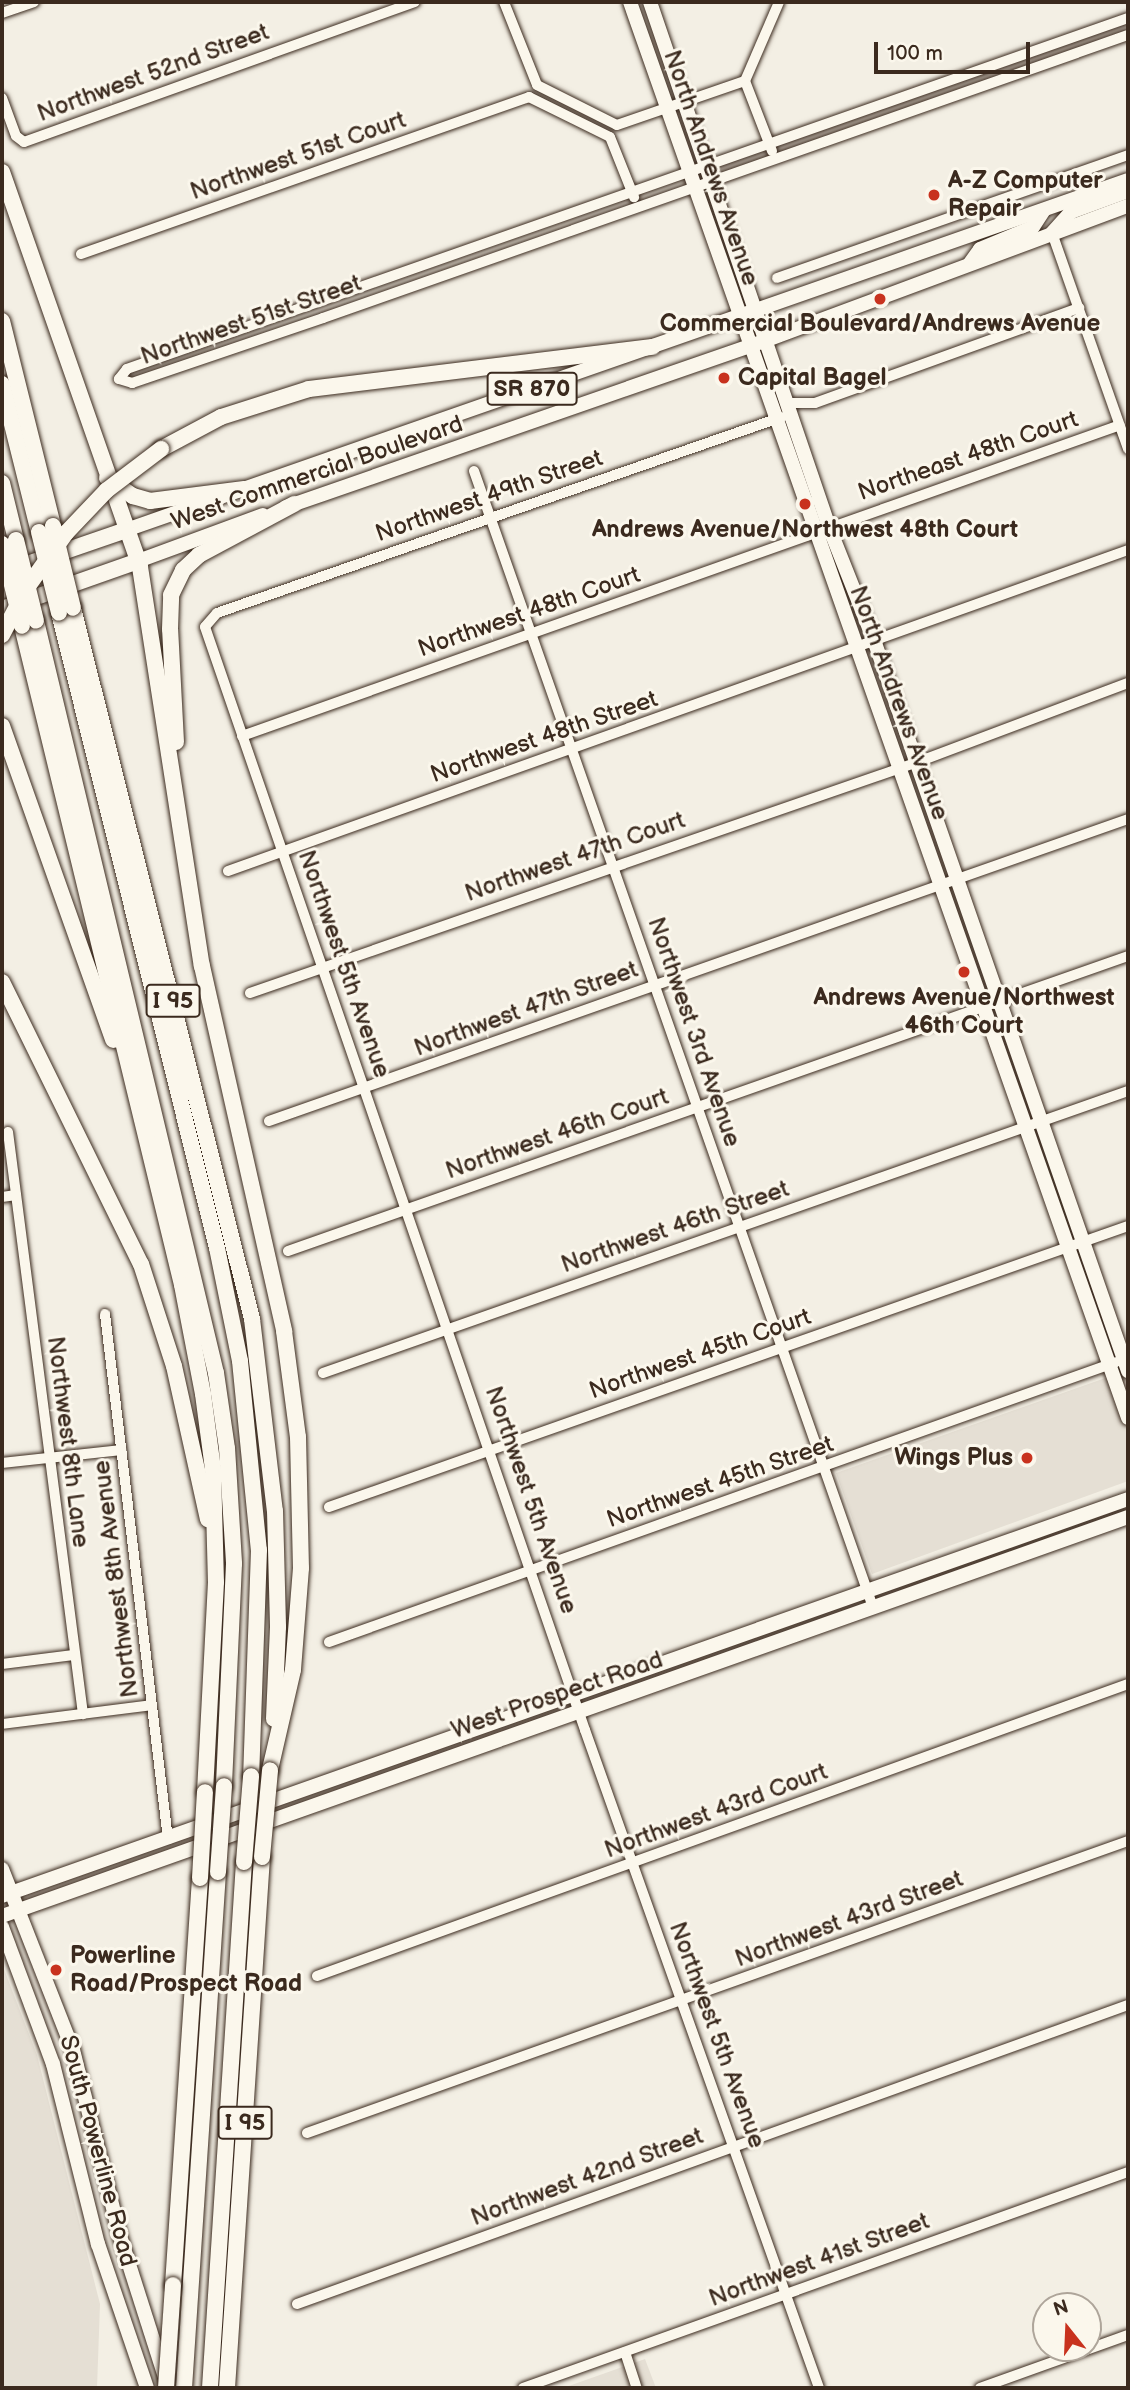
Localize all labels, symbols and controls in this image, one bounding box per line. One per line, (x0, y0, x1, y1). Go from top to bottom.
street label: Northwest 52nd Street (33, 18, 273, 128)
scale bar (878, 28, 1034, 72)
text: 100 m (887, 41, 943, 66)
street label: North Andrews Avenue (657, 46, 765, 290)
street label: Northwest 51st Court (187, 106, 409, 206)
place label: A-Z Computer Repair (948, 167, 1103, 223)
marker: A-Z Computer Repair (926, 187, 942, 203)
street label: Northwest 51st Street (137, 269, 365, 371)
marker: Commercial Boulevard/Andrews Avenue (872, 291, 888, 307)
place label: Commercial Boulevard/Andrews Avenue (660, 310, 1100, 338)
place label: Capital Bagel (738, 364, 887, 392)
road number: SR 870 (486, 370, 578, 408)
marker: Capital Bagel (716, 370, 732, 386)
street label: Northeast 48th Court (854, 405, 1082, 507)
street label: West Commercial Boulevard (167, 410, 467, 536)
street label: Northwest 49th Street (372, 444, 606, 548)
marker: Andrews Avenue/Northwest 48th Court (797, 496, 813, 512)
place label: Andrews Avenue/Northwest 48th Court (592, 516, 1018, 544)
street label: Northwest 48th Court (414, 560, 644, 664)
street label: North Andrews Avenue (843, 582, 955, 824)
street label: Northwest 48th Street (427, 685, 661, 789)
street label: Northwest 47th Court (461, 806, 689, 908)
street label: Northwest 5th Avenue (292, 847, 396, 1081)
street label: Northwest 3rd Avenue (641, 914, 747, 1150)
street label: Northwest 47th Street (410, 955, 642, 1063)
marker: Andrews Avenue/Northwest 46th Court (956, 964, 972, 980)
road number: I 95 (145, 982, 201, 1020)
place label: Andrews Avenue/Northwest 46th Court (813, 984, 1115, 1040)
street label: Northwest 46th Court (442, 1082, 672, 1186)
street label: Northwest 46th Street (557, 1174, 793, 1280)
street label: Northwest 45th Court (585, 1303, 815, 1405)
street label: Northwest 8th Lane (41, 1335, 95, 1549)
street label: Northwest 5th Avenue (479, 1383, 583, 1617)
street label: Northwest 45th Street (603, 1430, 837, 1534)
place label: Wings Plus (894, 1444, 1013, 1472)
marker: Wings Plus (1019, 1450, 1035, 1466)
street label: Northwest 8th Avenue (87, 1459, 145, 1699)
street label: West Prospect Road (447, 1645, 667, 1745)
street label: Northwest 43rd Court (601, 1757, 831, 1865)
street label: Northwest 43rd Street (731, 1864, 967, 1974)
street label: Northwest 5th Avenue (663, 1918, 771, 2152)
place label: Powerline Road/Prospect Road (70, 1942, 302, 1998)
marker: Powerline Road/Prospect Road (48, 1962, 64, 1978)
street label: South Powerline Road (53, 2032, 143, 2270)
road number: I 95 (217, 2104, 273, 2142)
street label: Northwest 42nd Street (467, 2121, 707, 2233)
street label: Northwest 41st Street (705, 2207, 933, 2313)
north arrow (1032, 2292, 1102, 2362)
text: N (1051, 2295, 1071, 2322)

